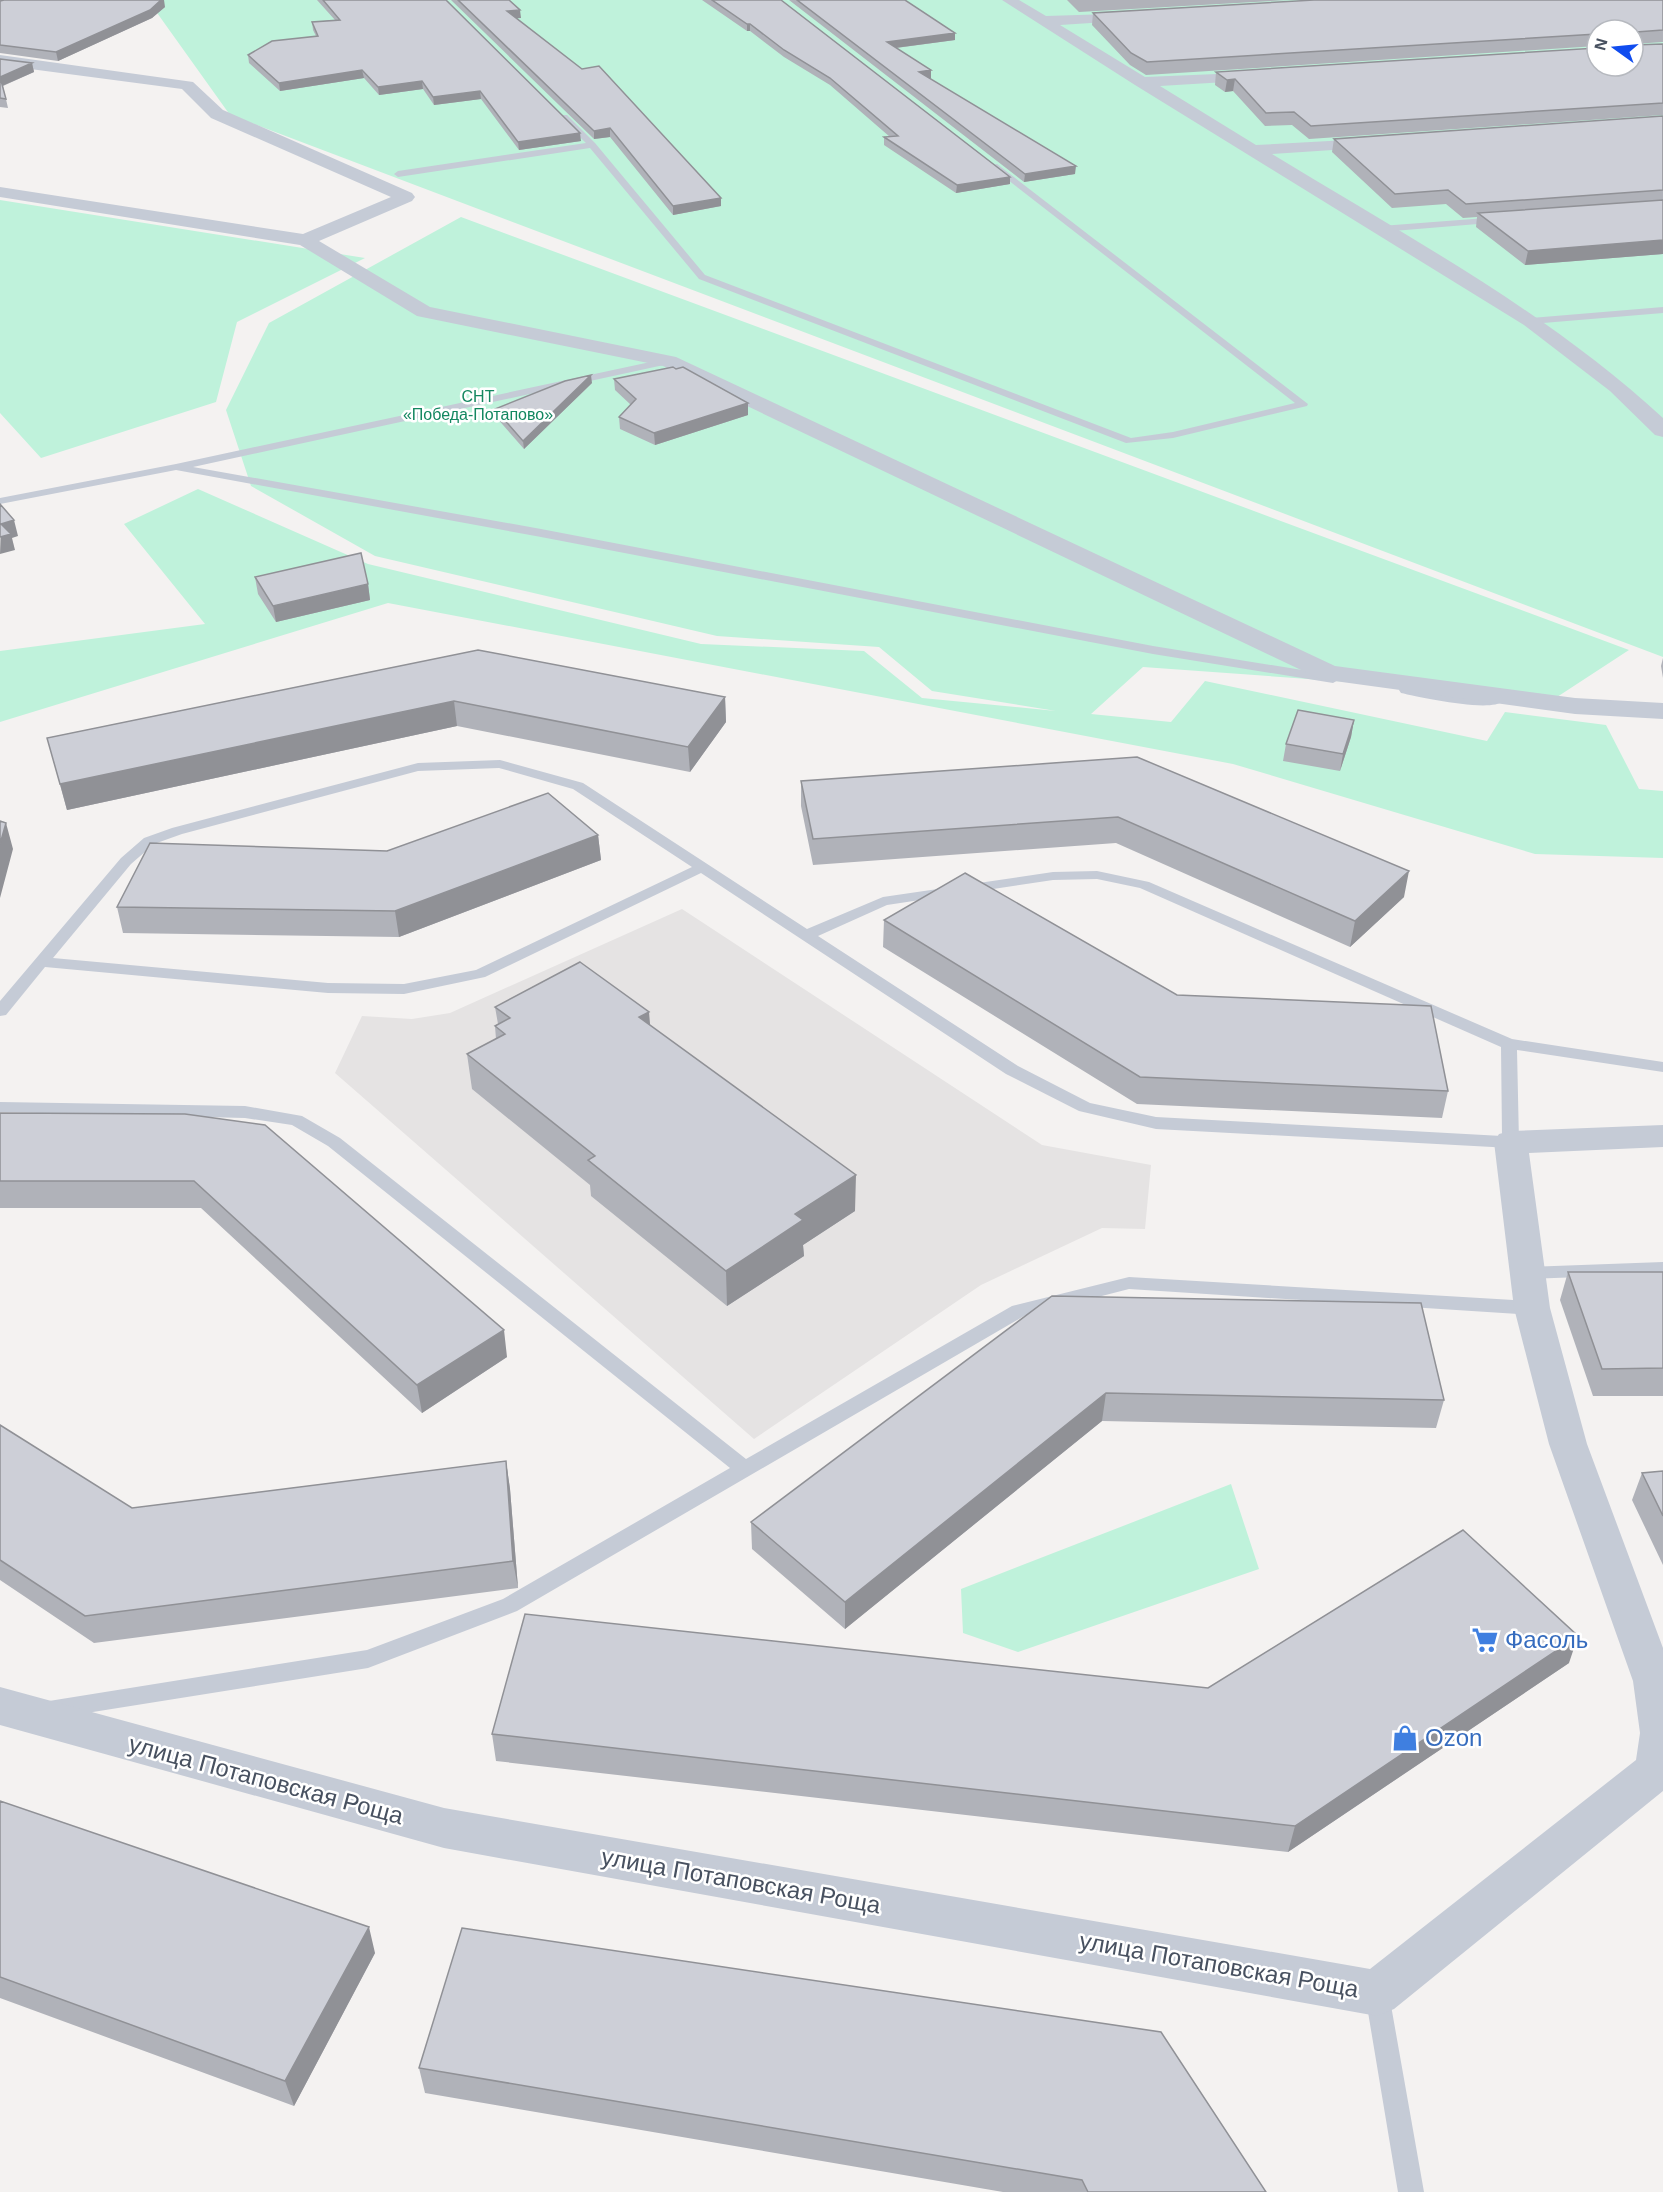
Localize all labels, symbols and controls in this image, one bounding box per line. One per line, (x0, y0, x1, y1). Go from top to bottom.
north arrow (1585, 18, 1645, 78)
text: N (1591, 36, 1611, 52)
park label: СНТ «Победа-Потапово» (403, 388, 553, 423)
supermarket icon: Фасоль (1470, 1625, 1500, 1655)
place label: Фасоль (1505, 1626, 1588, 1653)
shop icon: Ozon (1390, 1723, 1420, 1753)
place label: Ozon (1425, 1724, 1482, 1751)
street label: улица Потаповская Роща (126, 1730, 407, 1829)
street label: улица Потаповская Роща (599, 1843, 883, 1918)
street label: улица Потаповская Роща (1077, 1927, 1361, 2002)

